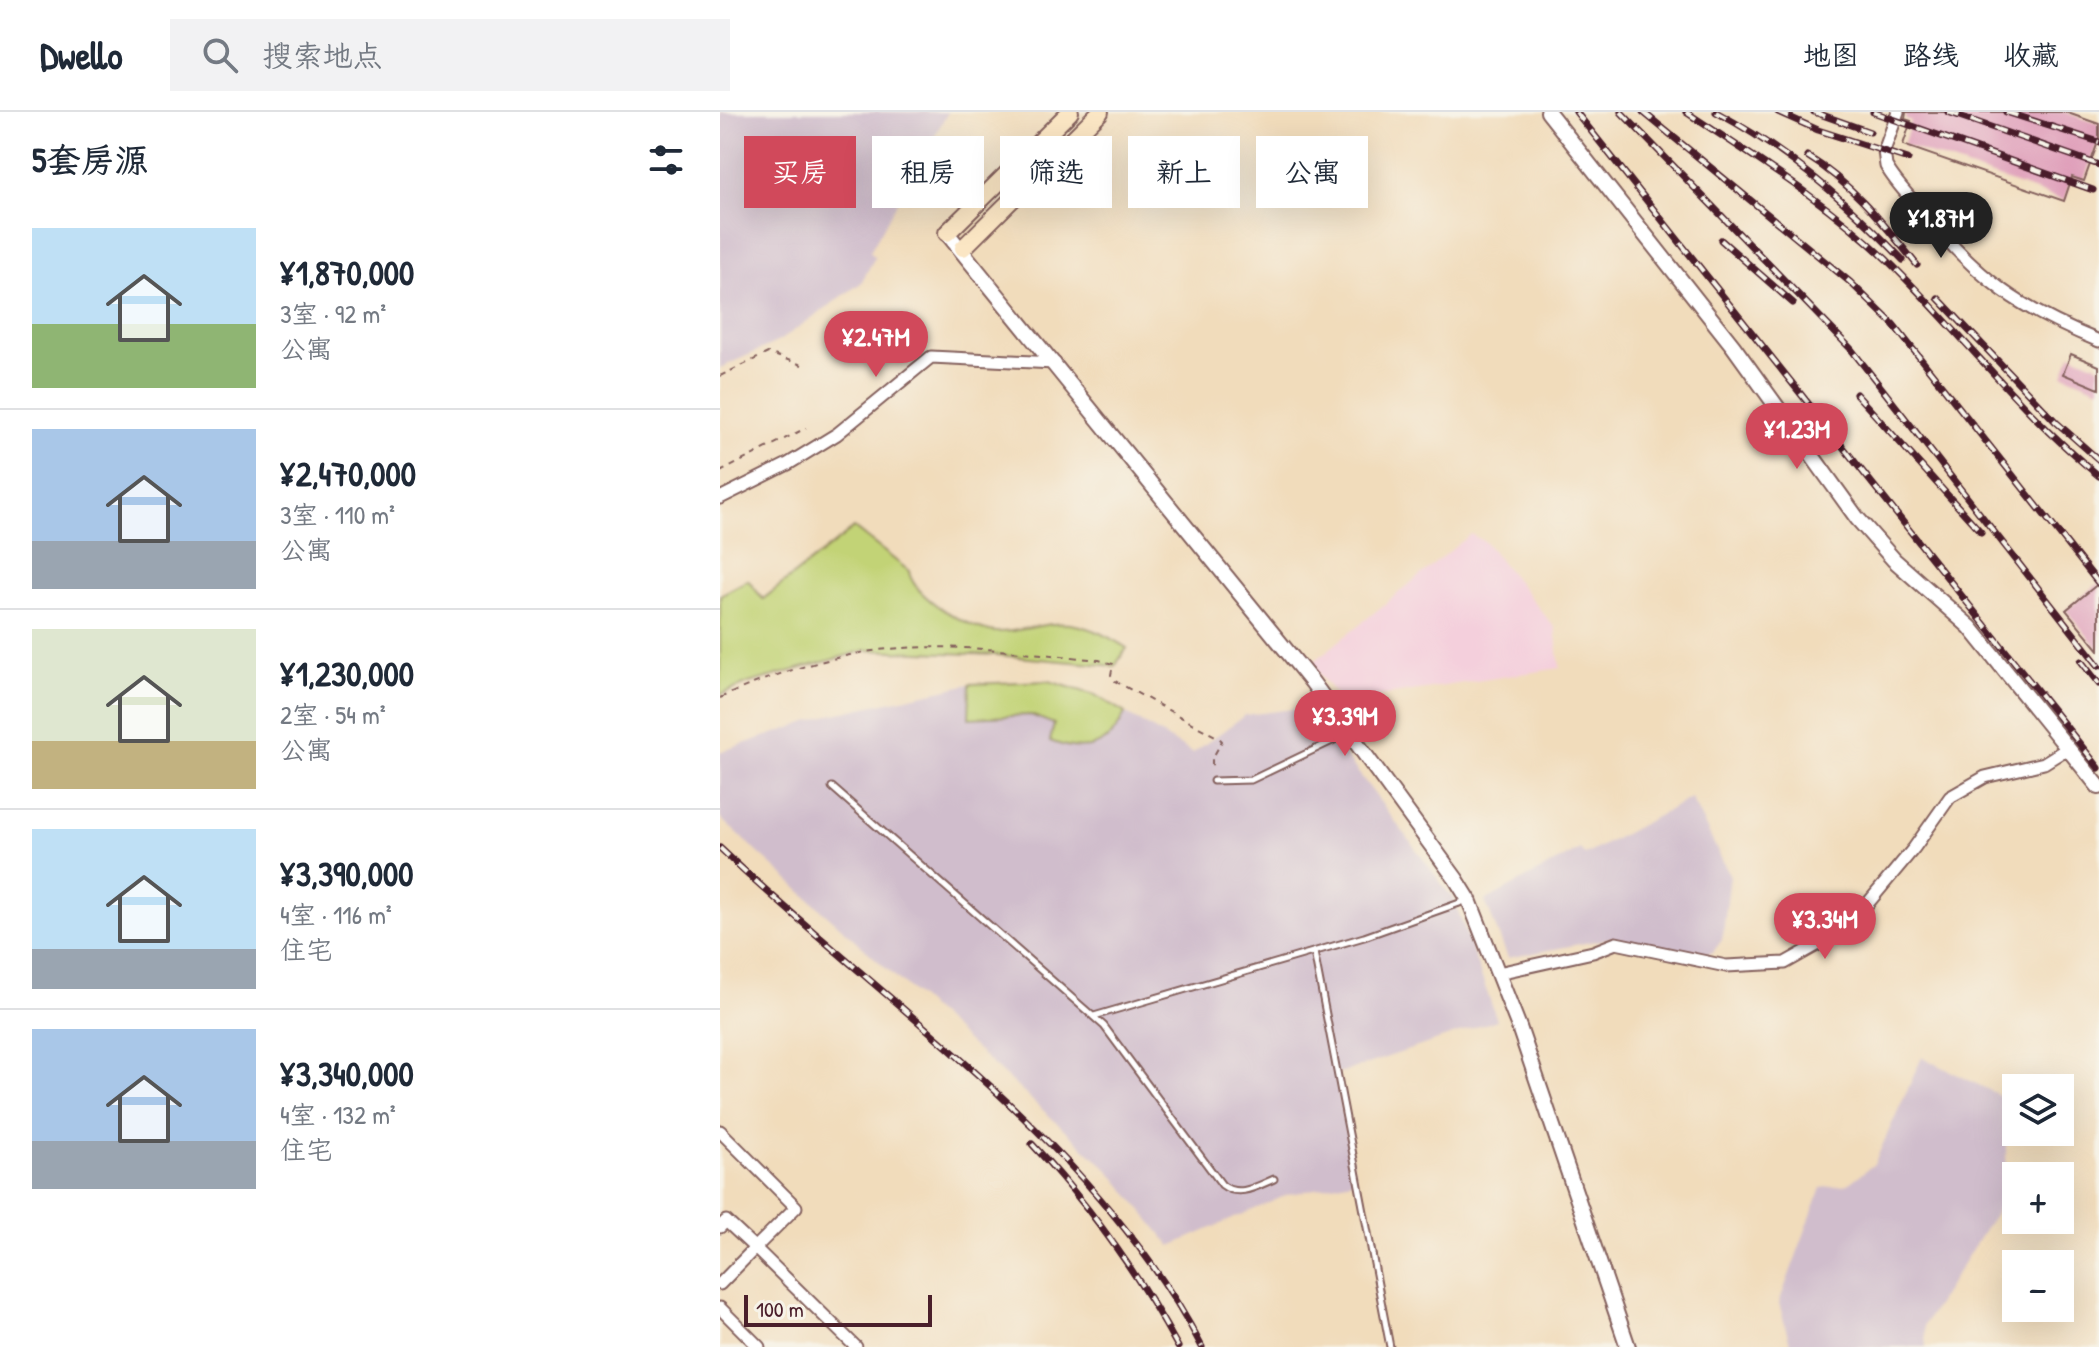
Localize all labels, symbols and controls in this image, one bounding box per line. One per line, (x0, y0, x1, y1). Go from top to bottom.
search box (170, 19, 730, 91)
text: Dwello (40, 29, 122, 81)
icon: search (198, 33, 242, 77)
text: 搜索地点 (262, 35, 382, 75)
text: 地图 (1803, 36, 1859, 74)
text: 路线 (1903, 36, 1959, 74)
text: 收藏 (2003, 36, 2059, 74)
chip: 买房 (744, 136, 856, 208)
chip: 租房 (872, 136, 984, 208)
chip: 筛选 (1000, 136, 1112, 208)
chip: 新上 (1128, 136, 1240, 208)
chip: 公寓 (1256, 136, 1368, 208)
text: 5套房源 (32, 137, 148, 183)
icon: filters (644, 138, 688, 182)
pin: ¥1.87M (1876, 192, 2006, 260)
text: ¥1.87M (1908, 200, 1974, 235)
text: ¥1,870,000 (280, 250, 414, 296)
icon: home (96, 260, 192, 356)
text: 3室 · 92 m² (280, 296, 386, 331)
pin: ¥2.47M (811, 311, 941, 379)
text: ¥2.47M (842, 319, 910, 354)
text: 公寓 (280, 331, 332, 366)
pin: ¥1.23M (1732, 403, 1862, 471)
text: ¥1.23M (1764, 411, 1830, 446)
text: ¥2,470,000 (280, 451, 416, 497)
icon: home (96, 461, 192, 557)
text: 3室 · 110 m² (280, 497, 395, 532)
text: 公寓 (280, 532, 332, 567)
text: ¥1,230,000 (280, 651, 414, 697)
icon: home (96, 661, 192, 757)
pin: ¥3.39M (1280, 690, 1410, 758)
text: 2室 · 54 m² (280, 697, 386, 732)
text: ¥3.39M (1312, 698, 1378, 733)
text: 公寓 (280, 732, 332, 767)
text: ¥3,390,000 (280, 851, 413, 897)
icon: home (96, 861, 192, 957)
pin: ¥3.34M (1760, 893, 1890, 961)
text: 4室 · 116 m² (280, 897, 392, 932)
text: ¥3.34M (1792, 901, 1858, 936)
text: 住宅 (280, 932, 332, 967)
text: ¥3,340,000 (280, 1051, 414, 1097)
icon: home (96, 1061, 192, 1157)
map controls (2002, 1074, 2074, 1322)
button: layers (2002, 1074, 2074, 1146)
text: 4室 · 132 m² (280, 1097, 396, 1132)
text: 住宅 (280, 1132, 332, 1167)
button: + (2002, 1162, 2074, 1234)
button: − (2002, 1250, 2074, 1322)
scale bar (744, 1291, 932, 1327)
text: 100 m (756, 1294, 804, 1324)

